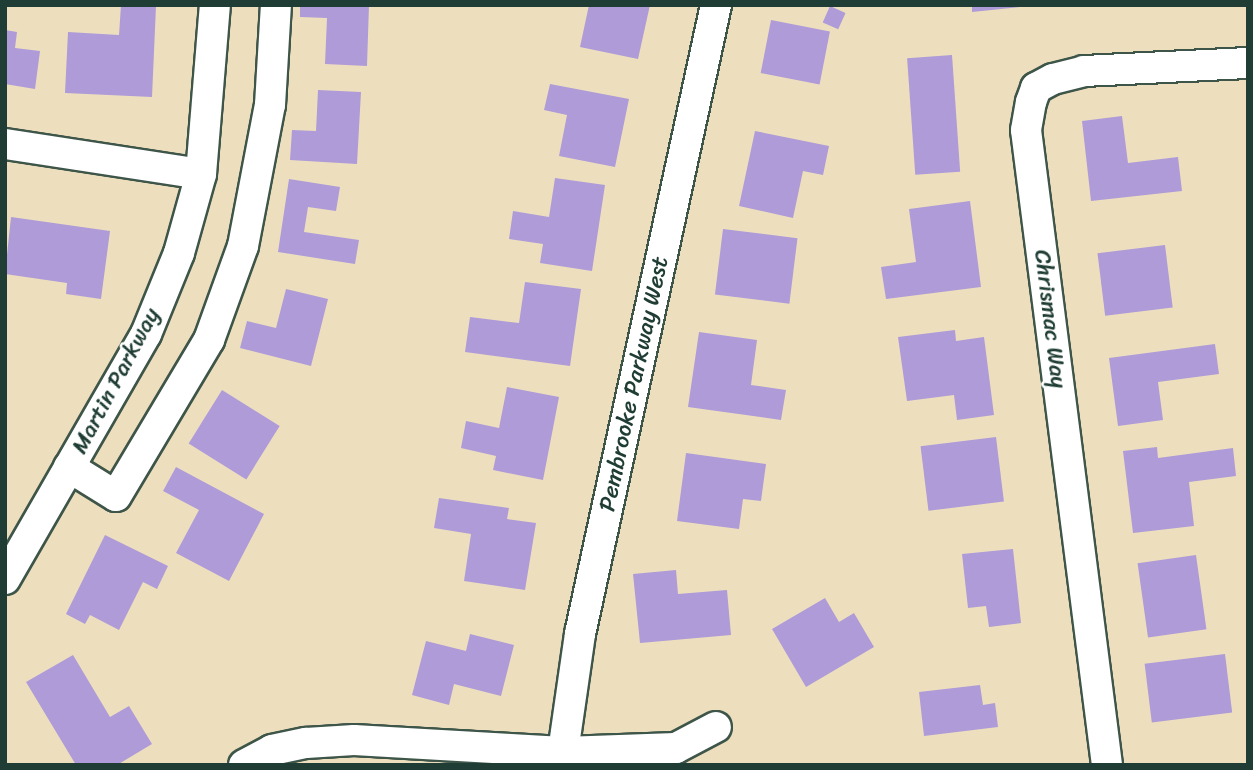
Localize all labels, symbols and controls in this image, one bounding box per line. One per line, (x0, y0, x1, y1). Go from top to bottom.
street label: Chrismac Way (1028, 248, 1072, 390)
street label: Pembrooke Parkway West (593, 254, 675, 514)
street label: Martin Parkway (66, 303, 166, 459)

